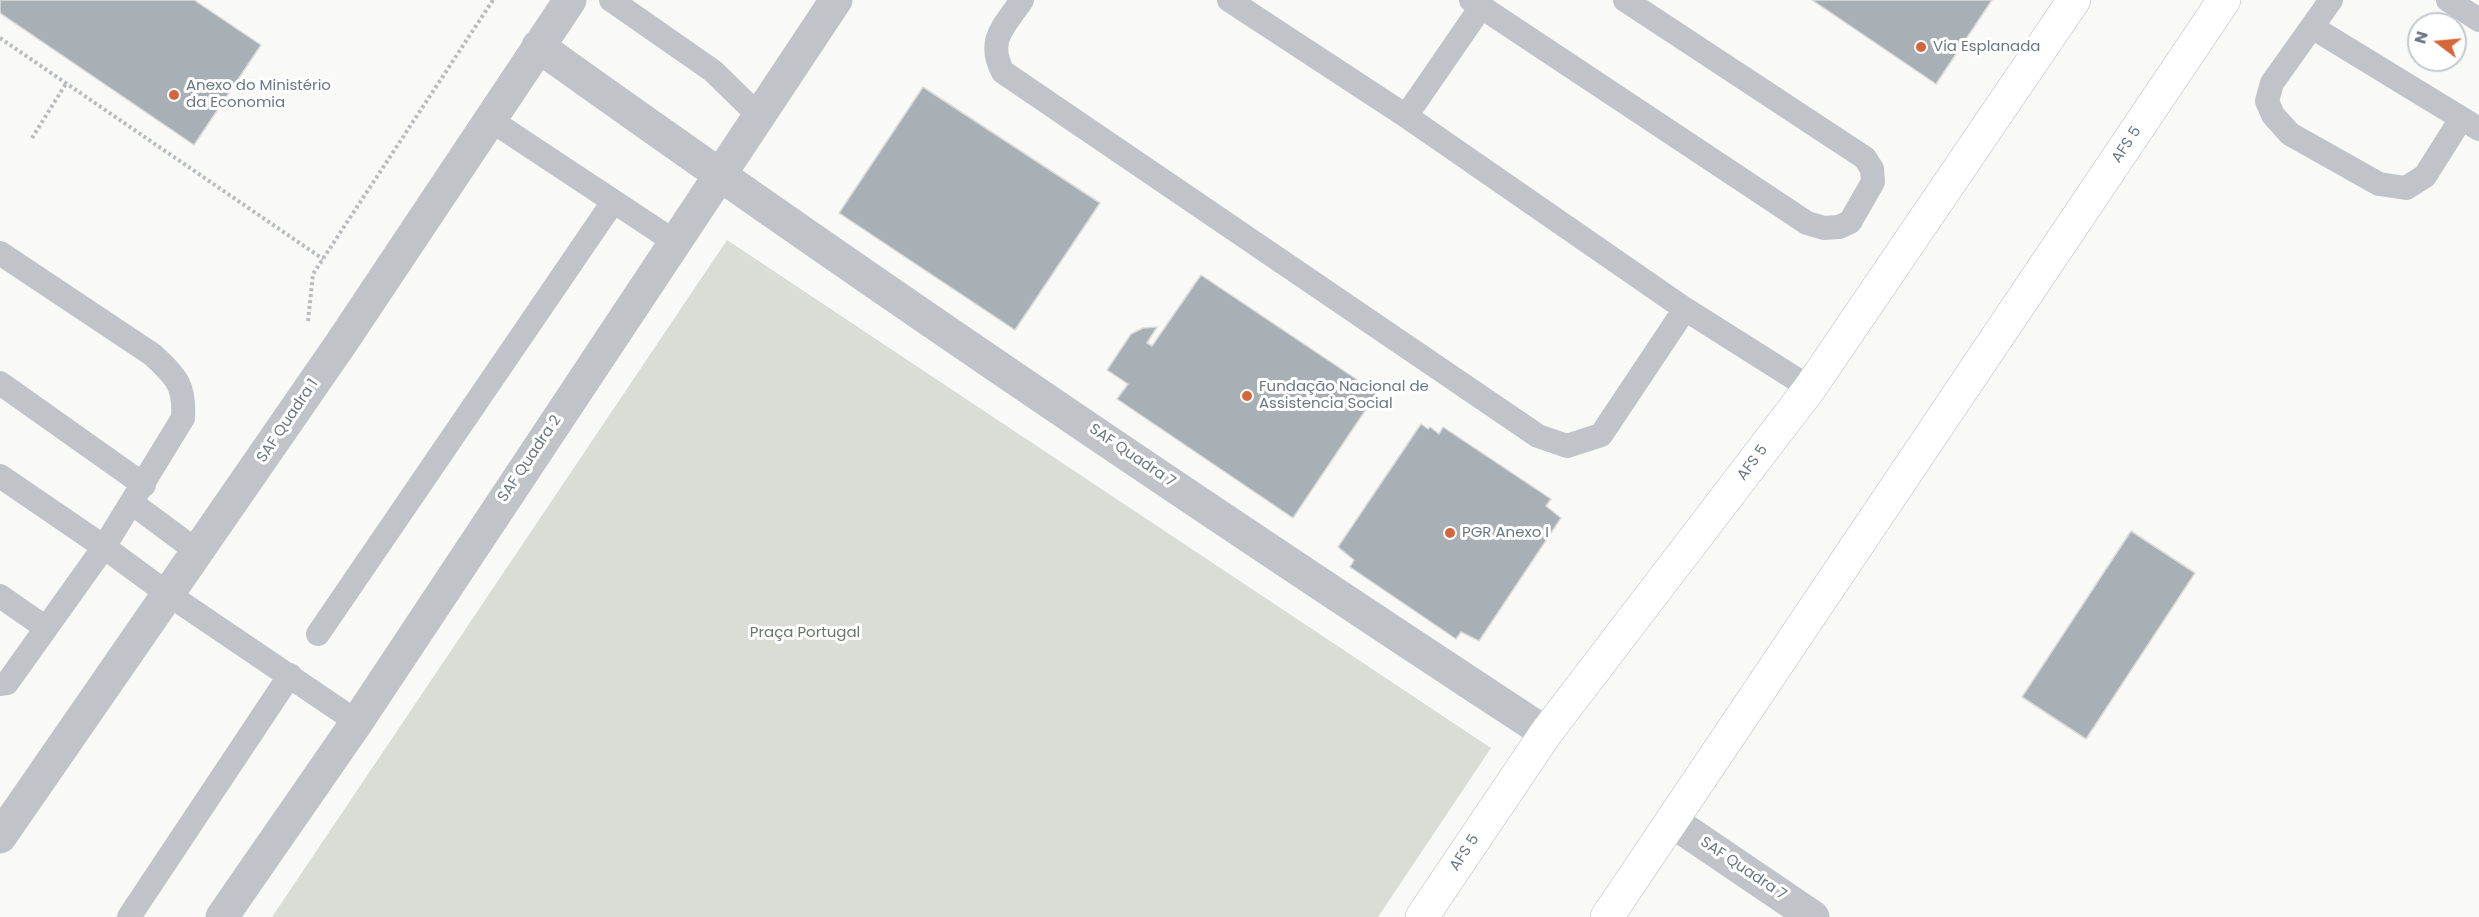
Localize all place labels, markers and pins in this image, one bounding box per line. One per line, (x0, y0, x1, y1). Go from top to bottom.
place label: Via Esplanada (1933, 38, 2040, 56)
marker: Via Esplanada (1914, 40, 1928, 54)
place label: Anexo do Ministério da Economia (186, 77, 331, 112)
marker: Anexo do Ministério da Economia (167, 88, 181, 102)
place label: Fundação Nacional de Assistencia Social (1259, 378, 1429, 413)
marker: Fundação Nacional de Assistencia Social (1240, 389, 1254, 403)
place label: PGR Anexo I (1462, 524, 1549, 542)
marker: PGR Anexo I (1443, 526, 1457, 540)

